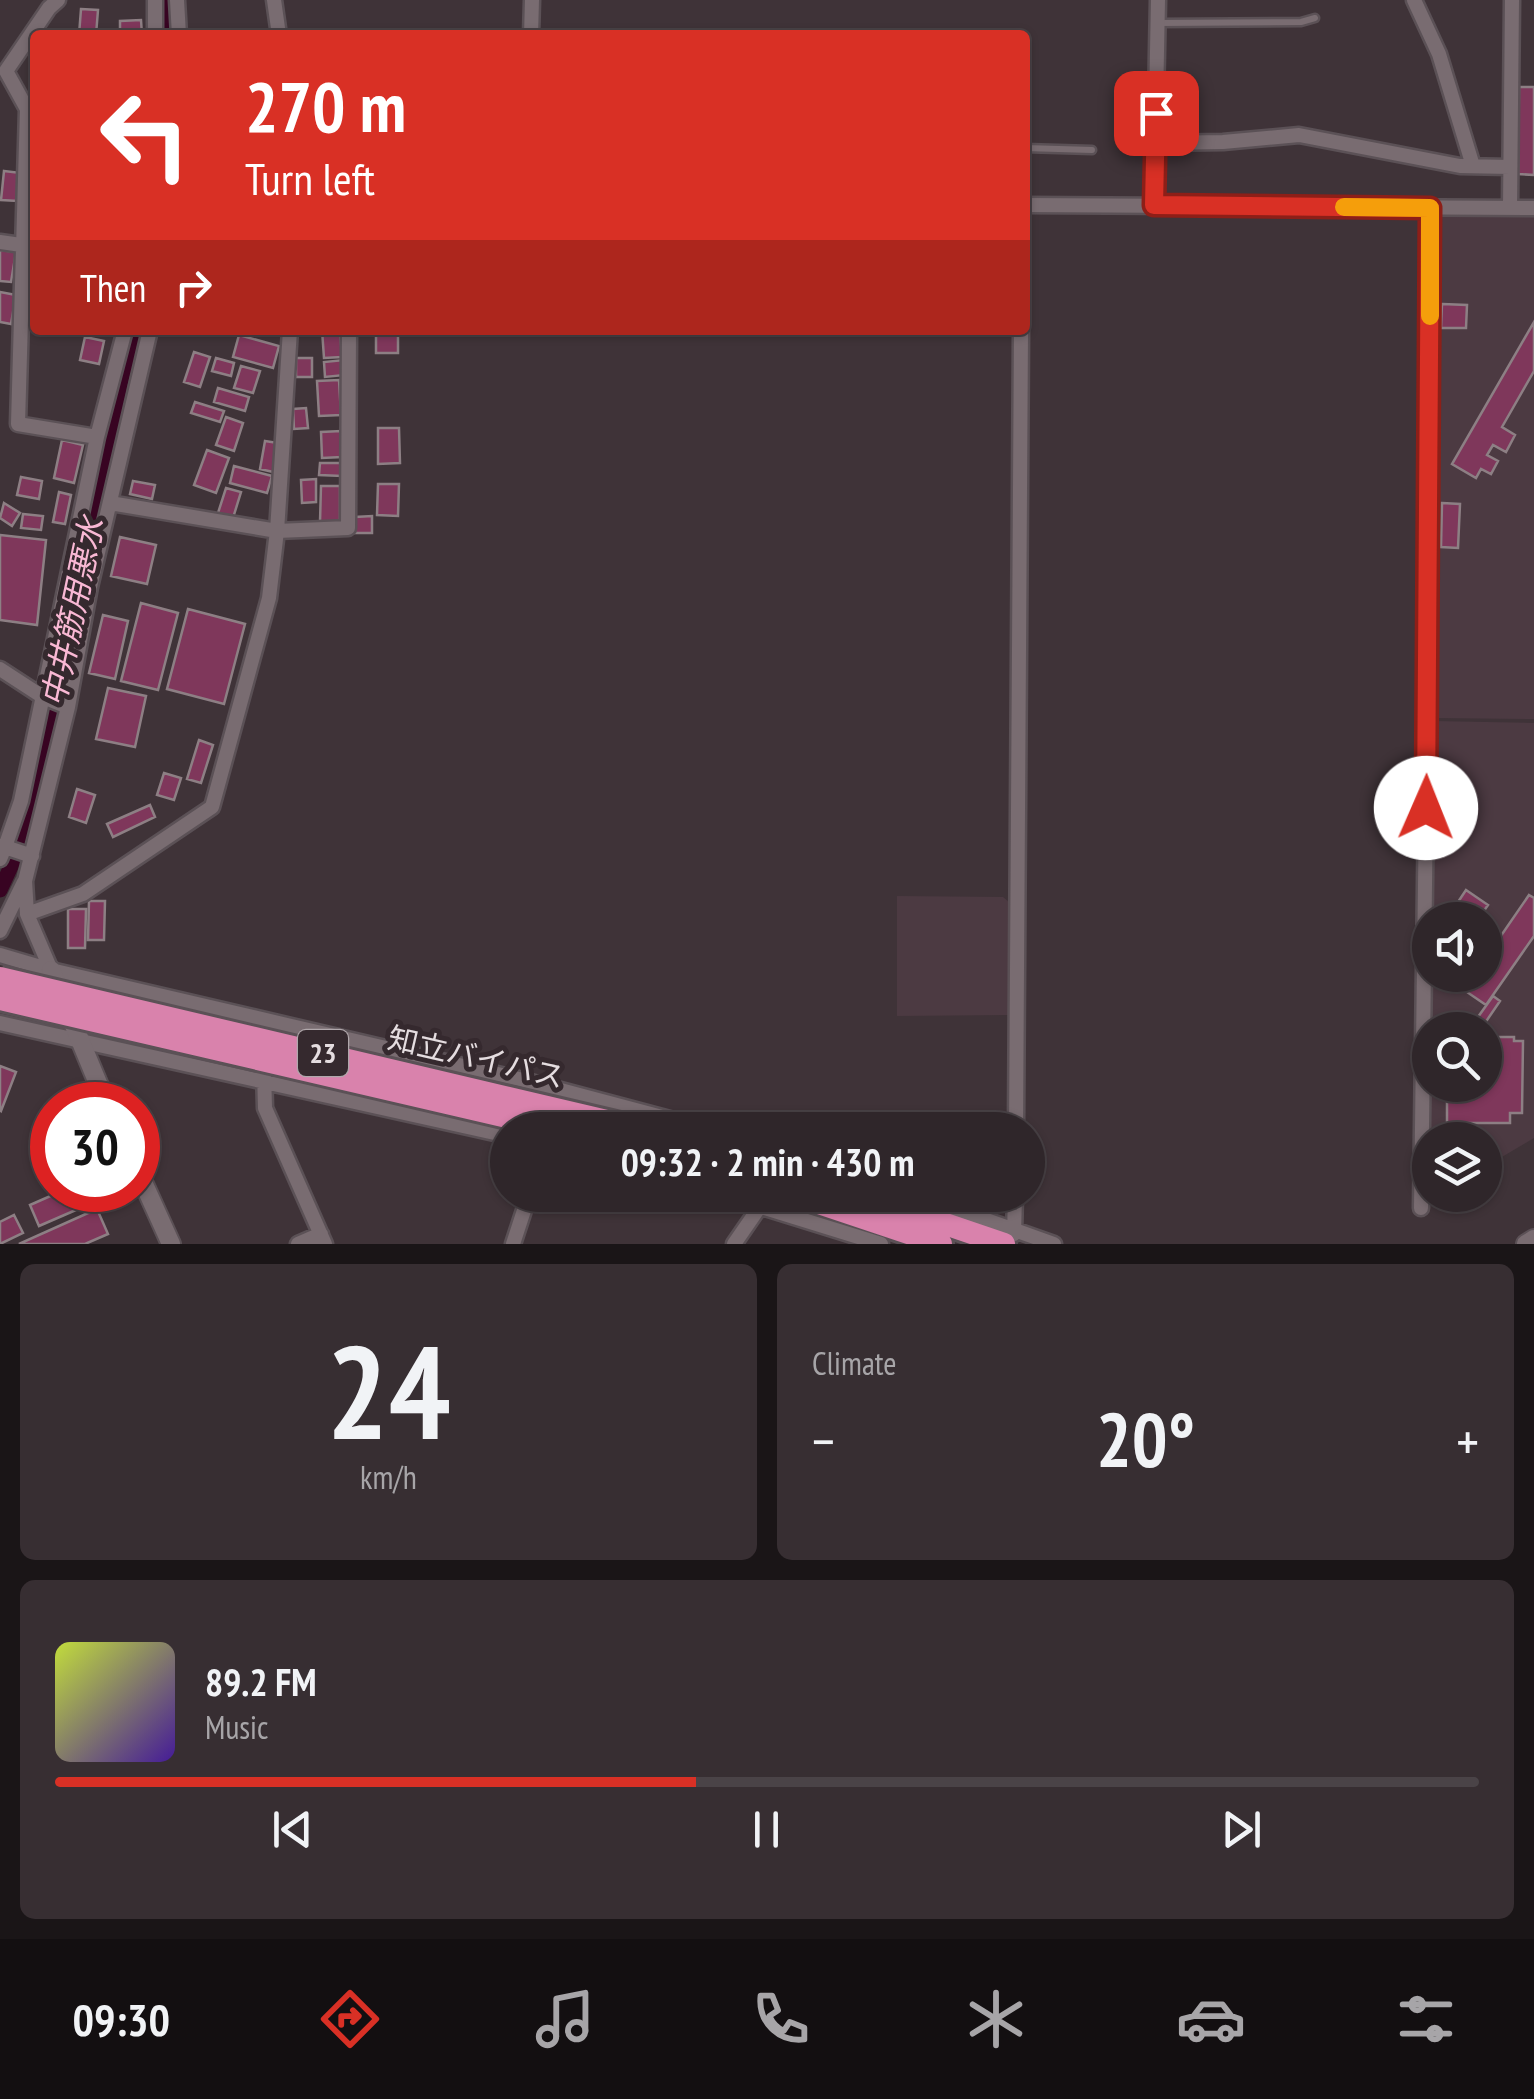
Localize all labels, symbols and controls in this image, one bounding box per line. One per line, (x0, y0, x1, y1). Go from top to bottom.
text: 270 m (245, 61, 406, 151)
icon: left (80, 70, 210, 200)
pin (1114, 71, 1199, 156)
icon: arrive (1129, 86, 1184, 141)
text: Turn left (245, 149, 375, 207)
icon: right (166, 260, 221, 315)
text: Then (80, 263, 146, 312)
water label: 中井筋用悪水 (32, 511, 113, 710)
position arrow (1374, 756, 1478, 860)
map controls (1412, 902, 1502, 1212)
button: sound (1412, 902, 1502, 992)
button: search (1412, 1012, 1502, 1102)
street label: 知立バイパス (385, 1017, 568, 1096)
road number: 23 (298, 1030, 348, 1076)
speed limit sign: 30 (30, 1082, 160, 1212)
button: layers (1412, 1122, 1502, 1212)
text: 09:32 · 2 min · 430 m (621, 1137, 914, 1186)
text: 24 (326, 1307, 451, 1475)
text: Climate (812, 1342, 896, 1384)
text: 20° (1096, 1391, 1195, 1488)
text: − (812, 1405, 835, 1476)
text: + (1456, 1405, 1479, 1476)
text: km/h (360, 1456, 417, 1498)
text: 89.2 FM (205, 1657, 317, 1706)
text: Music (205, 1706, 268, 1748)
icon: previous (265, 1802, 320, 1857)
icon: pause (739, 1802, 794, 1857)
icon: next (1214, 1802, 1269, 1857)
icon: directions (315, 1984, 385, 2054)
icon: music (530, 1984, 600, 2054)
icon: phone (746, 1984, 816, 2054)
icon: climate (961, 1984, 1031, 2054)
icon: car (1176, 1984, 1246, 2054)
icon: filters (1391, 1984, 1461, 2054)
text: 09:30 (73, 1990, 170, 2048)

